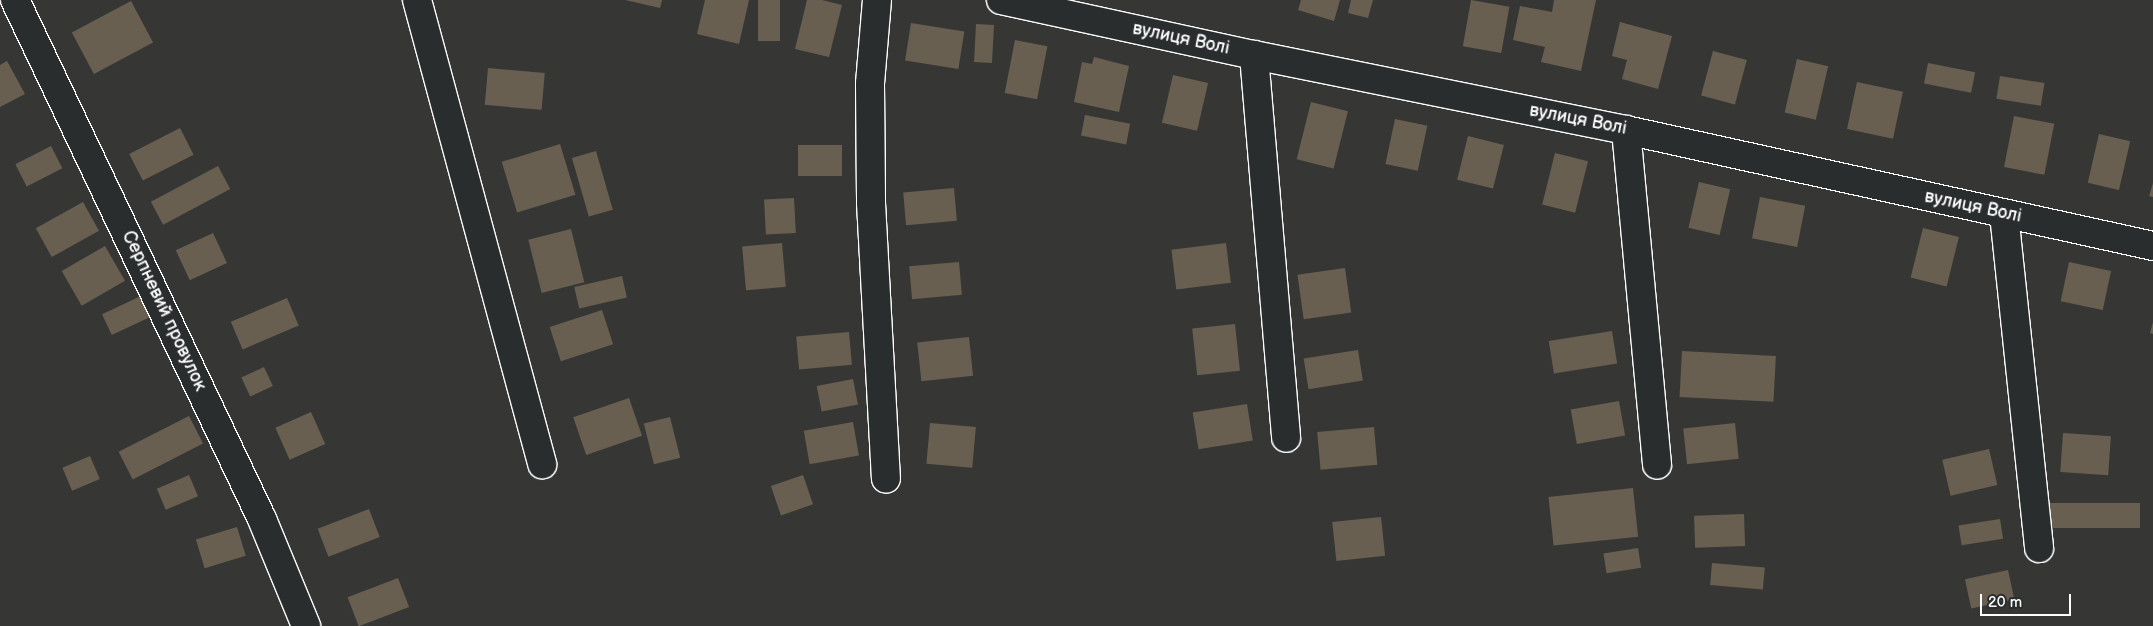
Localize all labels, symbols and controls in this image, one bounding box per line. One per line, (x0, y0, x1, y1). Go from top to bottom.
street label: вулиця Волі (1130, 18, 1232, 60)
street label: вулиця Волі (1527, 100, 1629, 140)
street label: вулиця Волі (1922, 186, 2024, 228)
street label: Серпневий провулок (117, 227, 211, 395)
scale bar (1983, 584, 2074, 616)
text: 20 m (1988, 593, 2022, 612)

